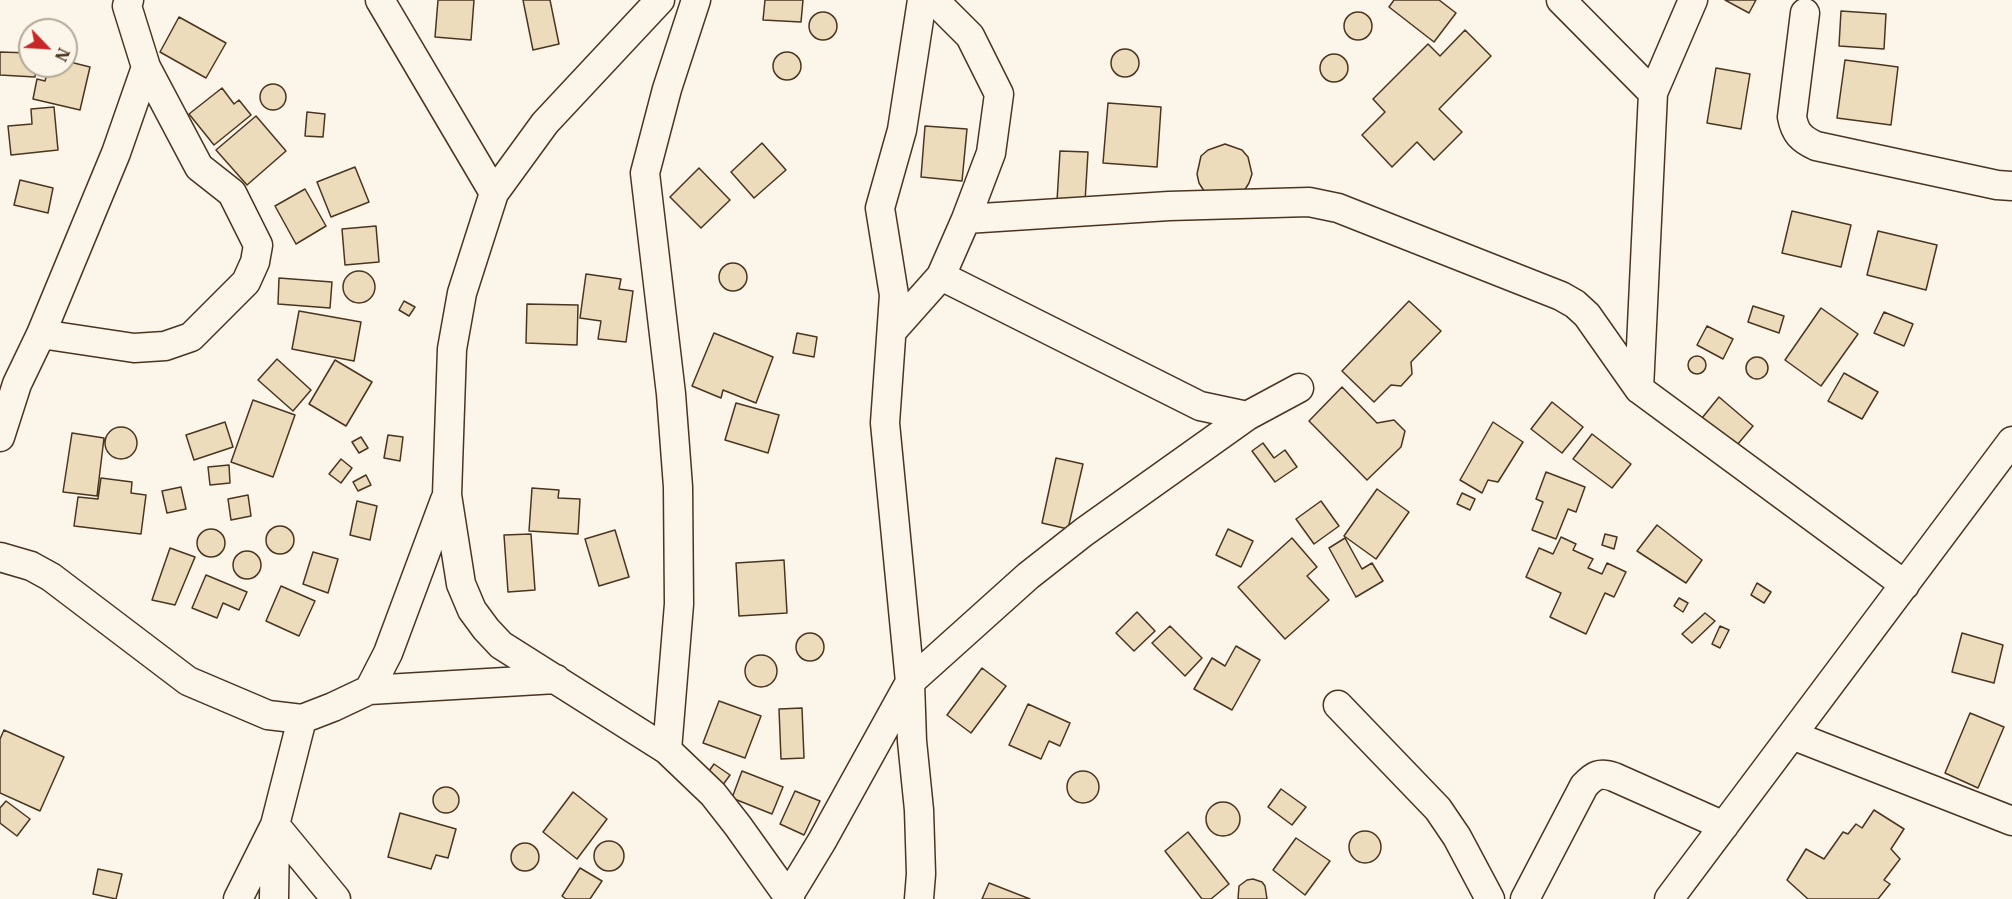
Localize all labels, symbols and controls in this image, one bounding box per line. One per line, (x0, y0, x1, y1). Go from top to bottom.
north arrow (18, 18, 78, 78)
text: N (51, 45, 74, 65)

